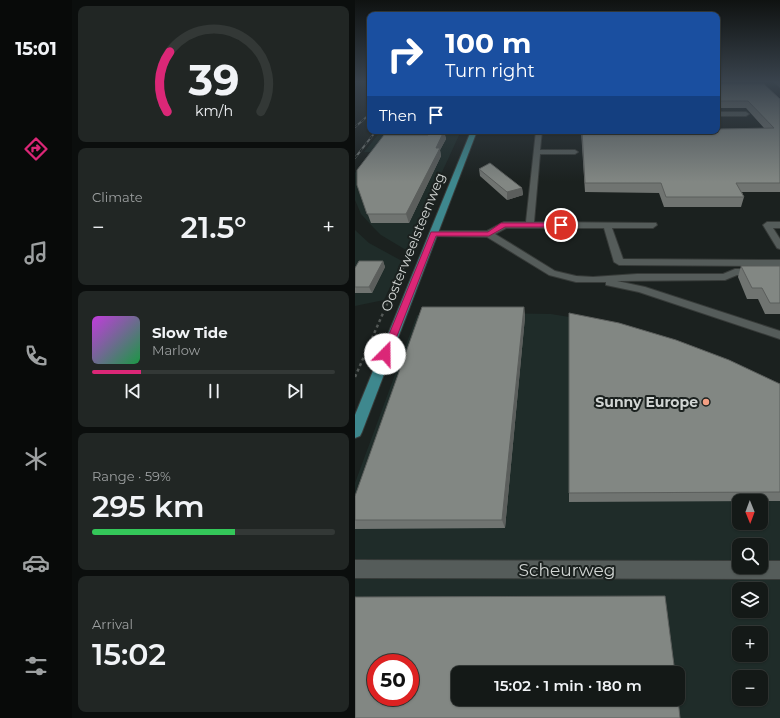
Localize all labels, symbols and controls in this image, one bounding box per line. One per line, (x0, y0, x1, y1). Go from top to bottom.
text: 100 m (445, 26, 531, 60)
icon: right (379, 28, 431, 80)
text: 15:01 (15, 38, 57, 60)
text: 39 (187, 55, 239, 105)
text: Turn right (445, 60, 535, 82)
text: km/h (194, 102, 233, 120)
icon: arrive (425, 104, 447, 126)
text: Then (379, 106, 417, 125)
icon: directions (22, 135, 50, 163)
street label: Oosterweelsteenweg (377, 170, 449, 314)
text: Climate (92, 189, 143, 205)
pin (544, 208, 578, 242)
text: 21.5° (180, 209, 247, 246)
text: − (92, 214, 105, 241)
text: + (322, 214, 335, 241)
icon: arrive (550, 214, 572, 236)
icon: music (22, 239, 50, 267)
text: Slow Tide (152, 323, 228, 342)
position arrow (364, 333, 406, 375)
icon: phone (22, 342, 50, 370)
text: Marlow (152, 342, 200, 358)
icon: previous (122, 380, 144, 402)
icon: pause (203, 380, 225, 402)
icon: next (284, 380, 306, 402)
place label: Sunny Europe (595, 393, 698, 411)
marker: Sunny Europe (701, 397, 711, 407)
icon: climate (22, 445, 50, 473)
text: Range · 59% (92, 468, 171, 484)
text: 295 km (92, 488, 205, 525)
north arrow (732, 494, 768, 530)
map controls (732, 494, 768, 706)
button: search (732, 538, 768, 574)
icon: car (22, 549, 50, 577)
street label: Scheurweg (519, 560, 615, 580)
button: layers (732, 582, 768, 618)
text: Arrival (92, 616, 133, 632)
button: + (732, 626, 768, 662)
text: 15:02 (92, 636, 166, 673)
icon: filters (22, 652, 50, 680)
speed limit sign: 50 (367, 654, 419, 706)
button: − (732, 670, 768, 706)
text: 15:02 · 1 min · 180 m (494, 676, 642, 695)

